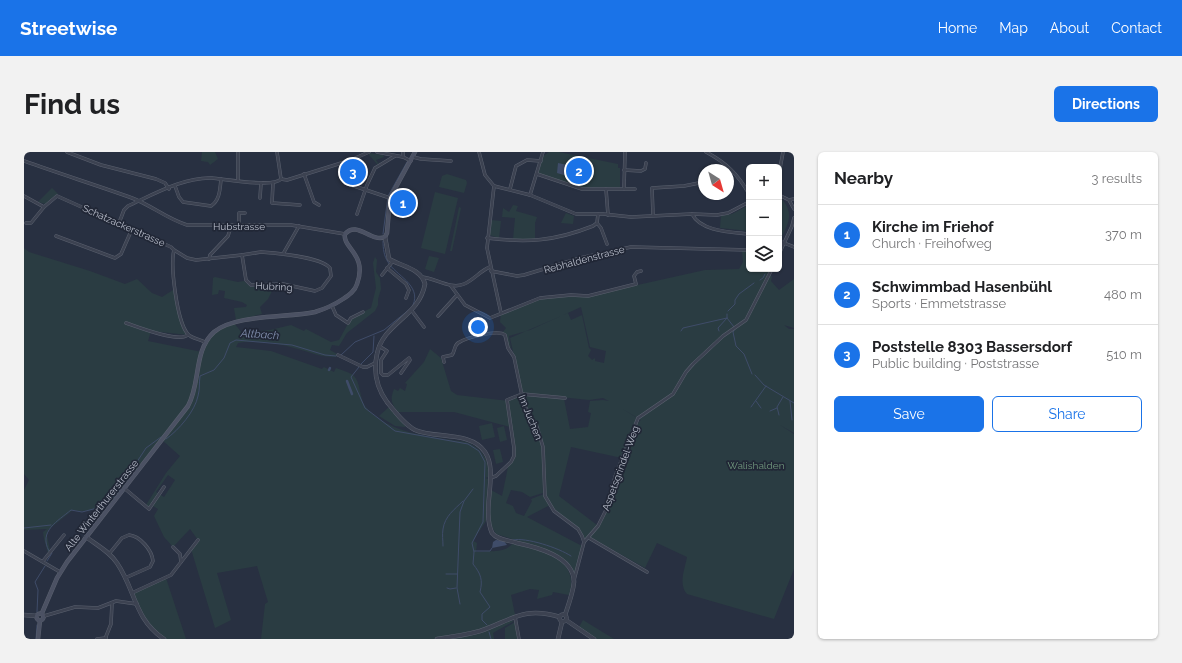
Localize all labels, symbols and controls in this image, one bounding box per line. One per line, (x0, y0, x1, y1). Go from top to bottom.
text: Streetwise (20, 17, 117, 39)
text: Home (938, 20, 977, 36)
text: Map (999, 20, 1028, 36)
text: About (1050, 20, 1089, 36)
text: Contact (1111, 20, 1162, 36)
button: Directions (1054, 86, 1158, 122)
text: Find us (24, 88, 120, 121)
pin: 2 (566, 156, 592, 186)
pin: 3 (340, 157, 366, 187)
north arrow (698, 164, 734, 200)
map controls (746, 164, 782, 272)
button: + (746, 164, 782, 200)
text: Nearby (834, 168, 893, 188)
text: 3 results (1092, 171, 1142, 186)
pin: 1 (390, 188, 416, 218)
button: − (746, 200, 782, 236)
street label: Schatzackerstrasse (81, 202, 167, 249)
text: Kirche im Friehof (872, 218, 994, 236)
street label: Hubstrasse (213, 221, 265, 232)
text: 1 (844, 227, 850, 242)
text: 370 m (1105, 227, 1142, 242)
button: layers (746, 236, 782, 272)
text: Church · Freihofweg (872, 236, 992, 251)
street label: Rebhaldenstrasse (543, 243, 626, 276)
text: Schwimmbad Hasenbühl (872, 278, 1052, 296)
street label: Hubring (255, 280, 293, 293)
text: 2 (843, 287, 851, 302)
text: 480 m (1104, 287, 1142, 302)
text: Sports · Emmetstrasse (872, 296, 1006, 311)
your location (468, 317, 488, 337)
water label: Altbach (239, 327, 280, 342)
text: Poststelle 8303 Bassersdorf (872, 338, 1072, 356)
text: 3 (843, 347, 851, 362)
text: 510 m (1106, 347, 1142, 362)
text: Public building · Poststrasse (872, 356, 1039, 371)
street label: Im Juchen (517, 393, 545, 442)
button: Save (834, 396, 984, 432)
button: Share (992, 396, 1142, 432)
street label: Aspetsgrindel-Weg (600, 424, 641, 512)
street label: Alte Winterthurerstrasse (62, 458, 140, 553)
park label: Walishalden (727, 460, 785, 471)

